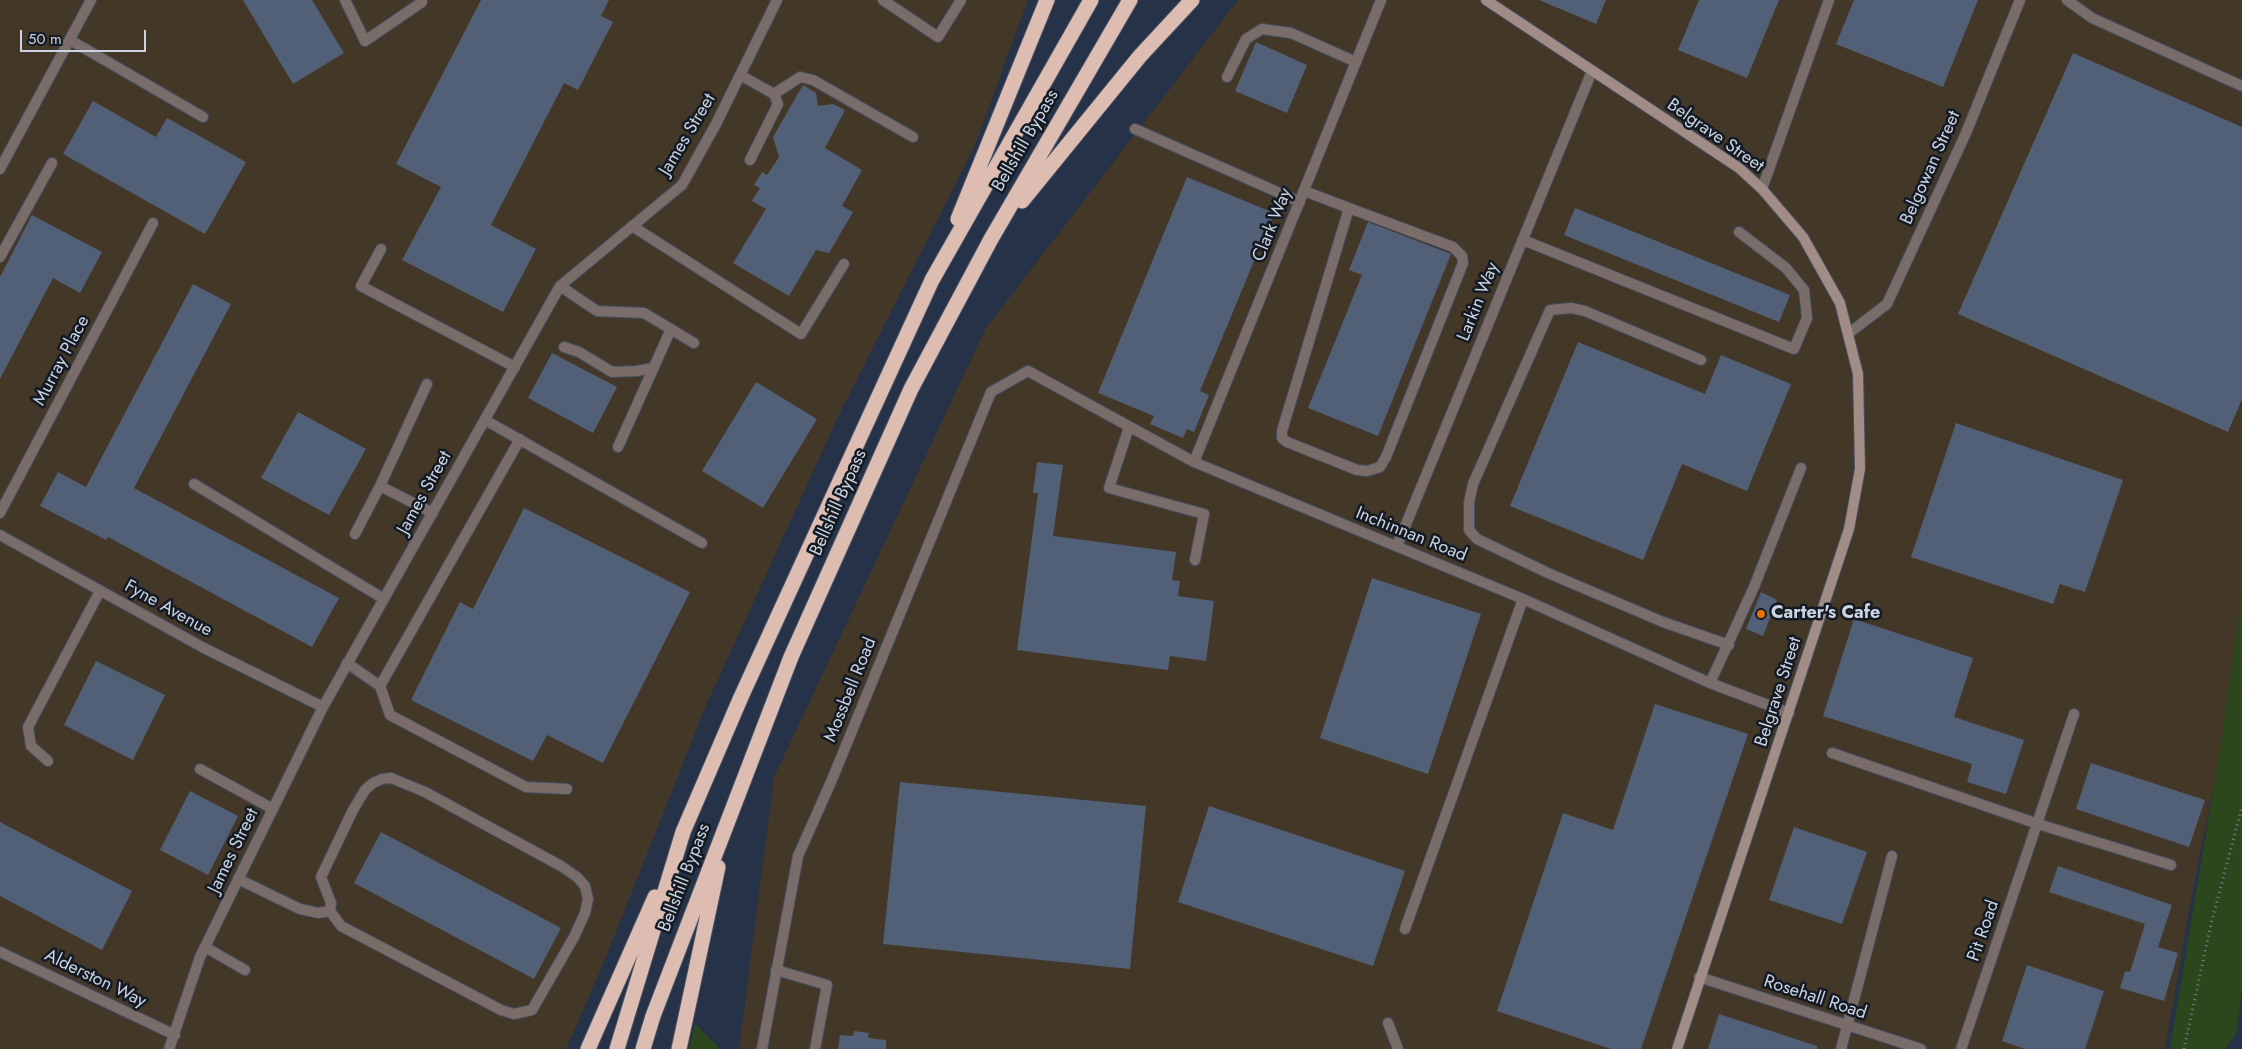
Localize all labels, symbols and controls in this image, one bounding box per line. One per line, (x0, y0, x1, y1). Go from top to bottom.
scale bar (22, 20, 149, 52)
text: 50 m (28, 28, 62, 50)
street label: Bellshill Bypass (988, 86, 1064, 196)
street label: James Street (655, 90, 721, 180)
street label: Belgrave Street (1662, 95, 1768, 177)
street label: Belgowan Street (1896, 108, 1966, 228)
street label: Clark Way (1249, 185, 1297, 265)
street label: Larkin Way (1453, 260, 1505, 344)
street label: Murray Place (29, 312, 95, 410)
street label: Bellshill Bypass (806, 447, 872, 559)
street label: James Street (393, 448, 457, 538)
street label: Inchinnan Road (1352, 503, 1470, 567)
street label: Fyne Avenue (120, 576, 216, 642)
place label: Carter's Cafe (1771, 603, 1880, 625)
marker: Carter's Cafe (1755, 608, 1767, 620)
street label: Mossbell Road (820, 635, 882, 745)
street label: Belgrave Street (1751, 635, 1807, 749)
street label: James Street (204, 805, 264, 897)
street label: Bellshill Bypass (654, 821, 716, 935)
street label: Pit Road (1964, 898, 2004, 964)
street label: Alderston Way (41, 945, 149, 1013)
street label: Rosehall Road (1761, 971, 1869, 1025)

